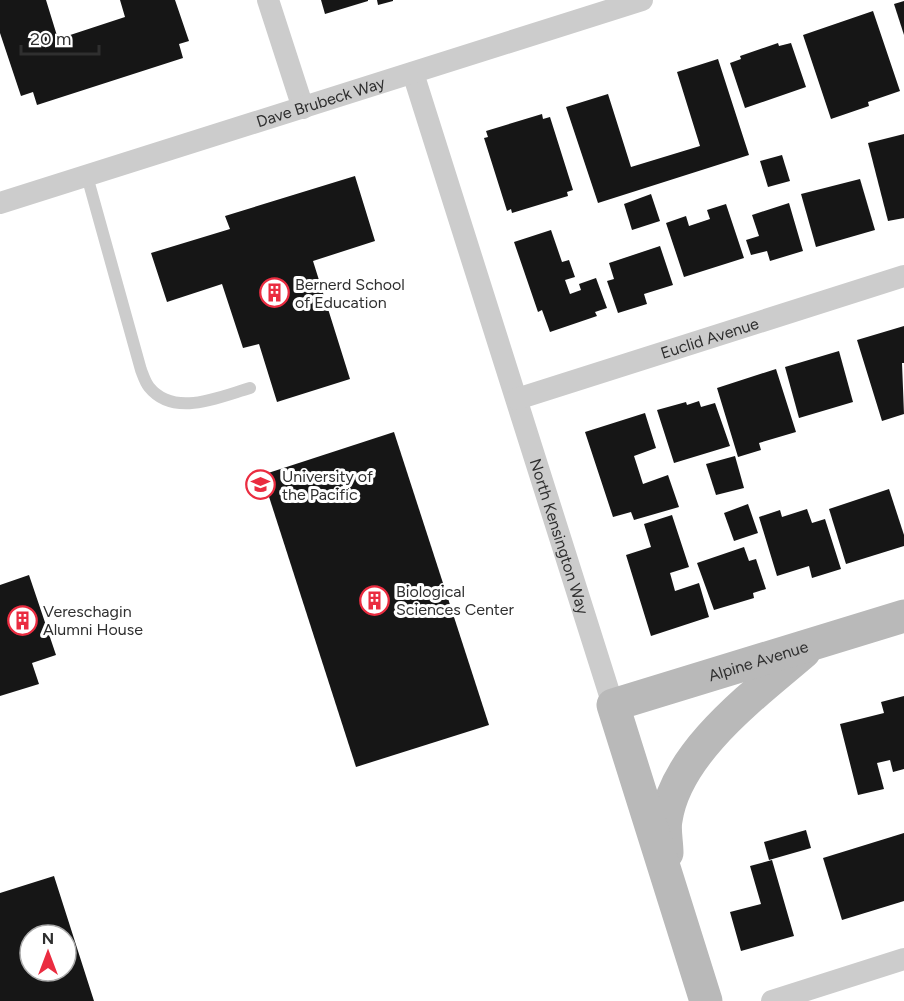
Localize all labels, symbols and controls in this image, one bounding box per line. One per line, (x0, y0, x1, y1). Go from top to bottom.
scale bar (21, 18, 99, 56)
text: 20 m (30, 28, 71, 50)
street label: Dave Brubeck Way (254, 73, 388, 131)
place label: Bernerd School of Education (295, 275, 405, 312)
building icon: Bernerd School of Education (258, 277, 290, 309)
street label: Euclid Avenue (658, 314, 761, 363)
street label: North Kensington Way (526, 456, 593, 617)
place label: University of the Pacific (282, 467, 373, 504)
school or university icon: University of the Pacific (245, 469, 277, 501)
place label: Biological Sciences Center (396, 582, 515, 619)
building icon: Biological Sciences Center (359, 584, 391, 616)
place label: Vereschagin Alumni House (43, 602, 143, 639)
building icon: Vereschagin Alumni House (6, 604, 38, 636)
street label: Alpine Avenue (706, 637, 811, 685)
north arrow (18, 923, 78, 983)
text: N (42, 929, 54, 948)

